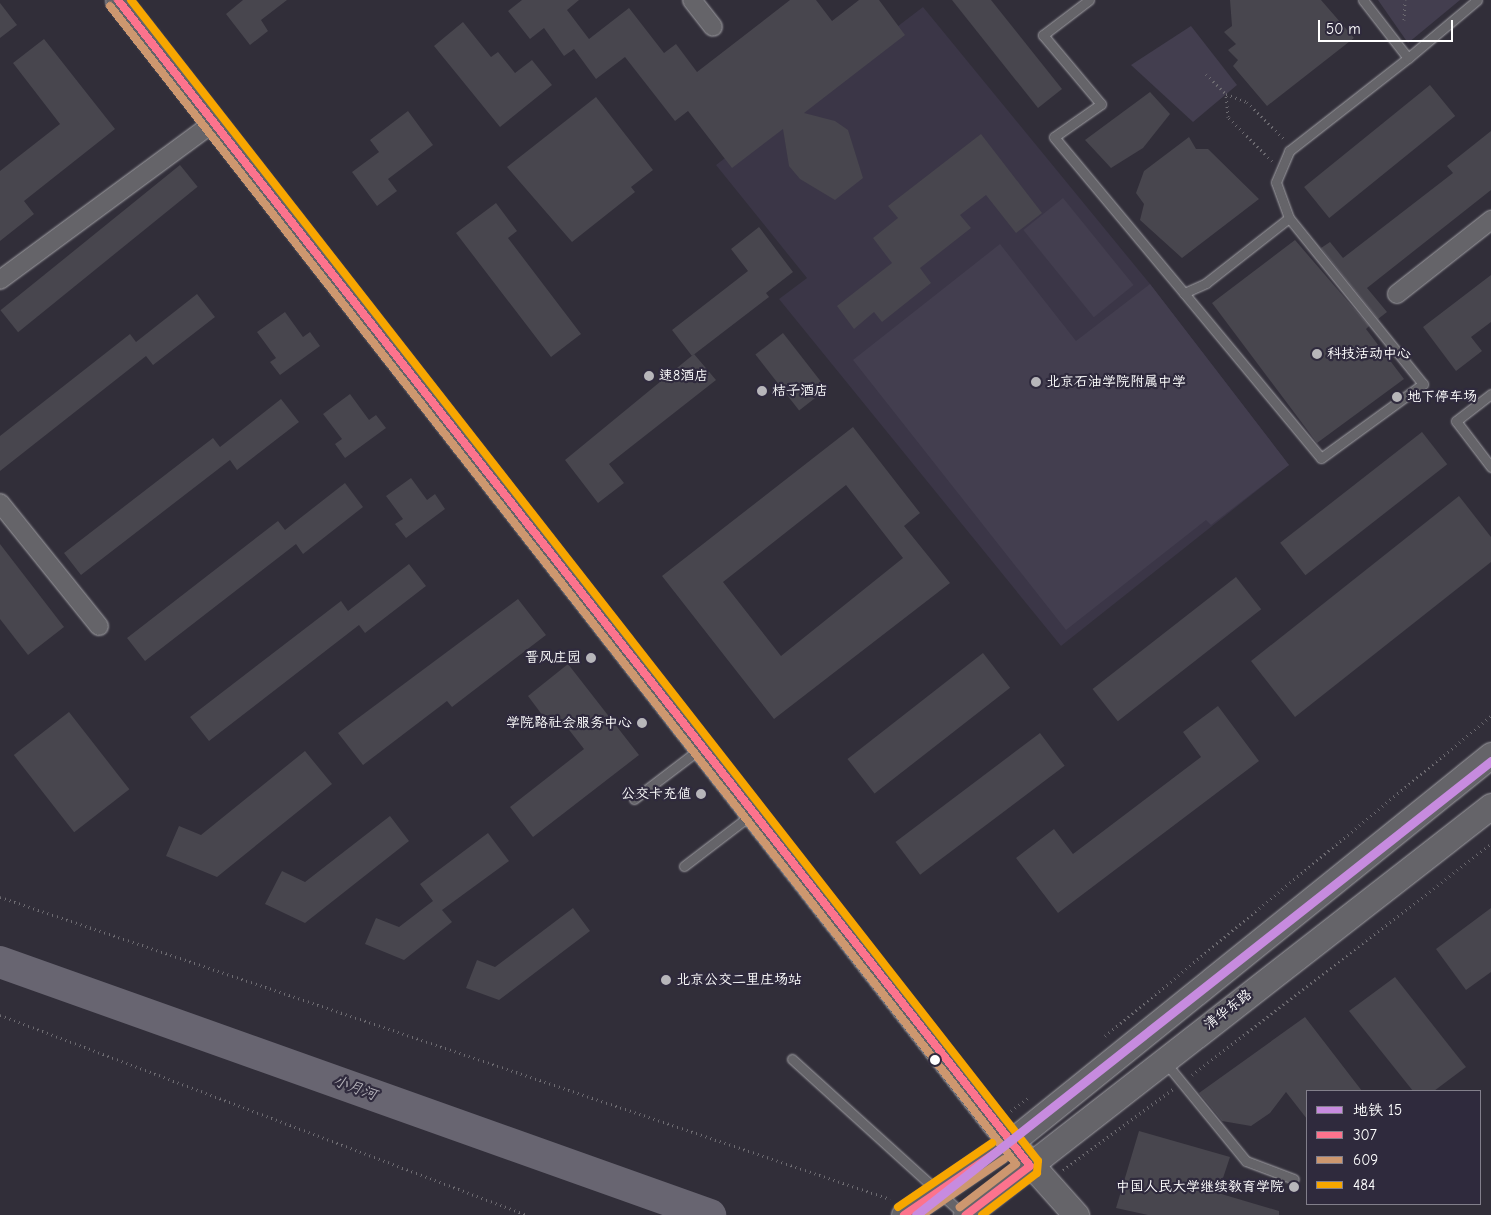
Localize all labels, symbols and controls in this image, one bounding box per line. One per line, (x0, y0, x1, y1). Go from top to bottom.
scale bar (1321, 10, 1456, 42)
text: 50 m (1326, 20, 1361, 38)
place label: 科技活动中心 (1327, 346, 1411, 362)
marker: 科技活动中心 (1311, 348, 1323, 360)
place label: 速8酒店 (659, 368, 708, 384)
marker: 速8酒店 (643, 370, 655, 382)
place label: 北京石油学院附属中学 (1046, 374, 1186, 390)
marker: 北京石油学院附属中学 (1030, 376, 1042, 388)
place label: 桔子酒店 (772, 383, 828, 399)
marker: 桔子酒店 (756, 385, 768, 397)
place label: 地下停车场 (1407, 389, 1477, 405)
marker: 地下停车场 (1391, 391, 1403, 403)
place label: 晋风庄园 (525, 650, 581, 666)
marker: 晋风庄园 (585, 652, 597, 664)
place label: 学院路社会服务中心 (506, 715, 632, 731)
marker: 学院路社会服务中心 (636, 717, 648, 729)
place label: 公交卡充值 (621, 786, 691, 802)
marker: 公交卡充值 (695, 788, 707, 800)
place label: 北京公交二里庄场站 (676, 972, 802, 988)
marker: 北京公交二里庄场站 (660, 974, 672, 986)
street label: 清华东路 (1201, 986, 1255, 1034)
unlabelled marker (930, 1055, 940, 1065)
water label: 小月河 (331, 1072, 379, 1104)
legend (1306, 1090, 1481, 1205)
text: 地铁 15 (1353, 1101, 1402, 1119)
text: 307 (1353, 1126, 1377, 1144)
text: 609 (1353, 1151, 1378, 1169)
text: 484 (1353, 1176, 1375, 1194)
place label: 中国人民大学继续教育学院 (1116, 1179, 1284, 1195)
marker: 中国人民大学继续教育学院 (1288, 1181, 1300, 1193)

